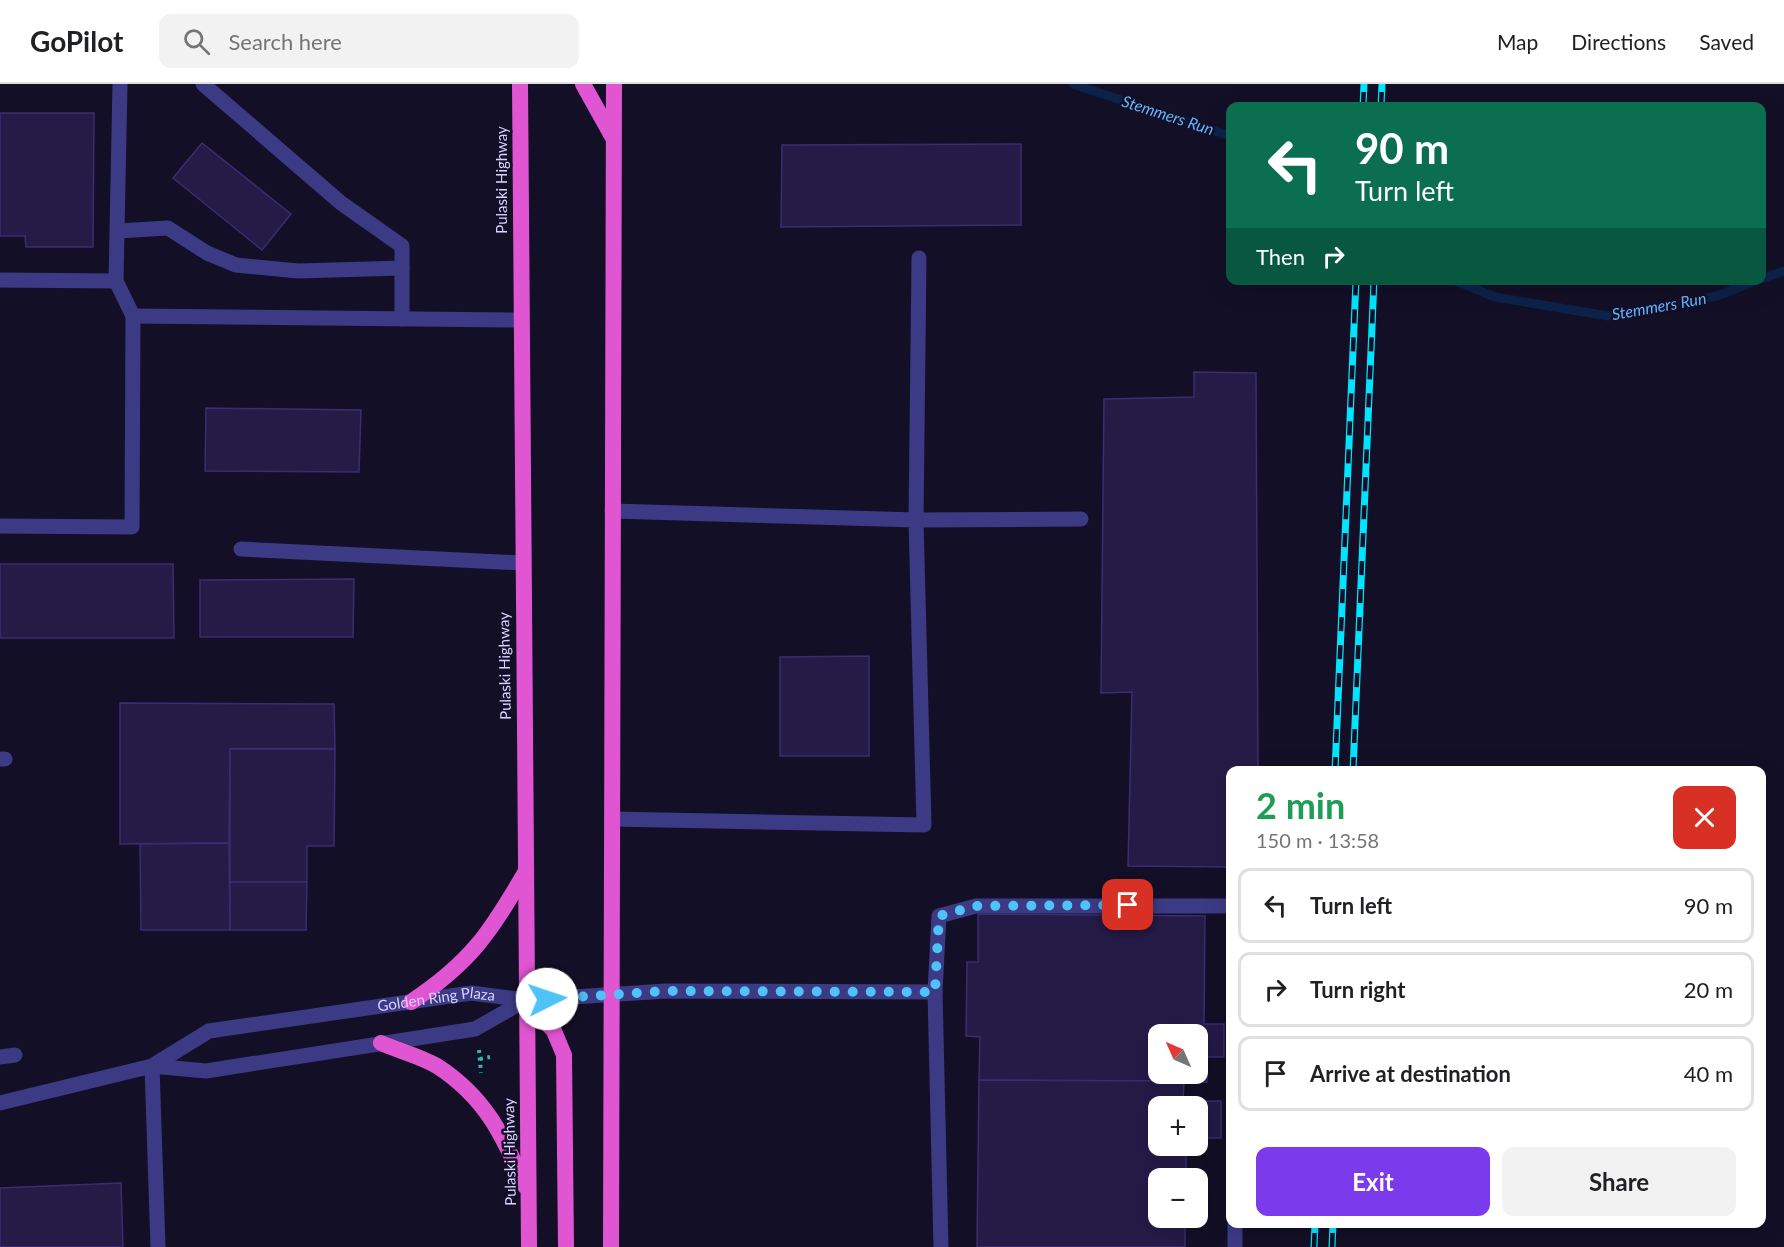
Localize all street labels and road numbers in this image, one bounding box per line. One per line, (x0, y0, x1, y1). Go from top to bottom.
street label: Pulaski Highway (492, 126, 510, 234)
street label: Pulaski Highway (494, 612, 514, 720)
street label: Golden Ring Plaza (376, 983, 496, 1014)
street label: Pulaski Highway (499, 1098, 519, 1206)

